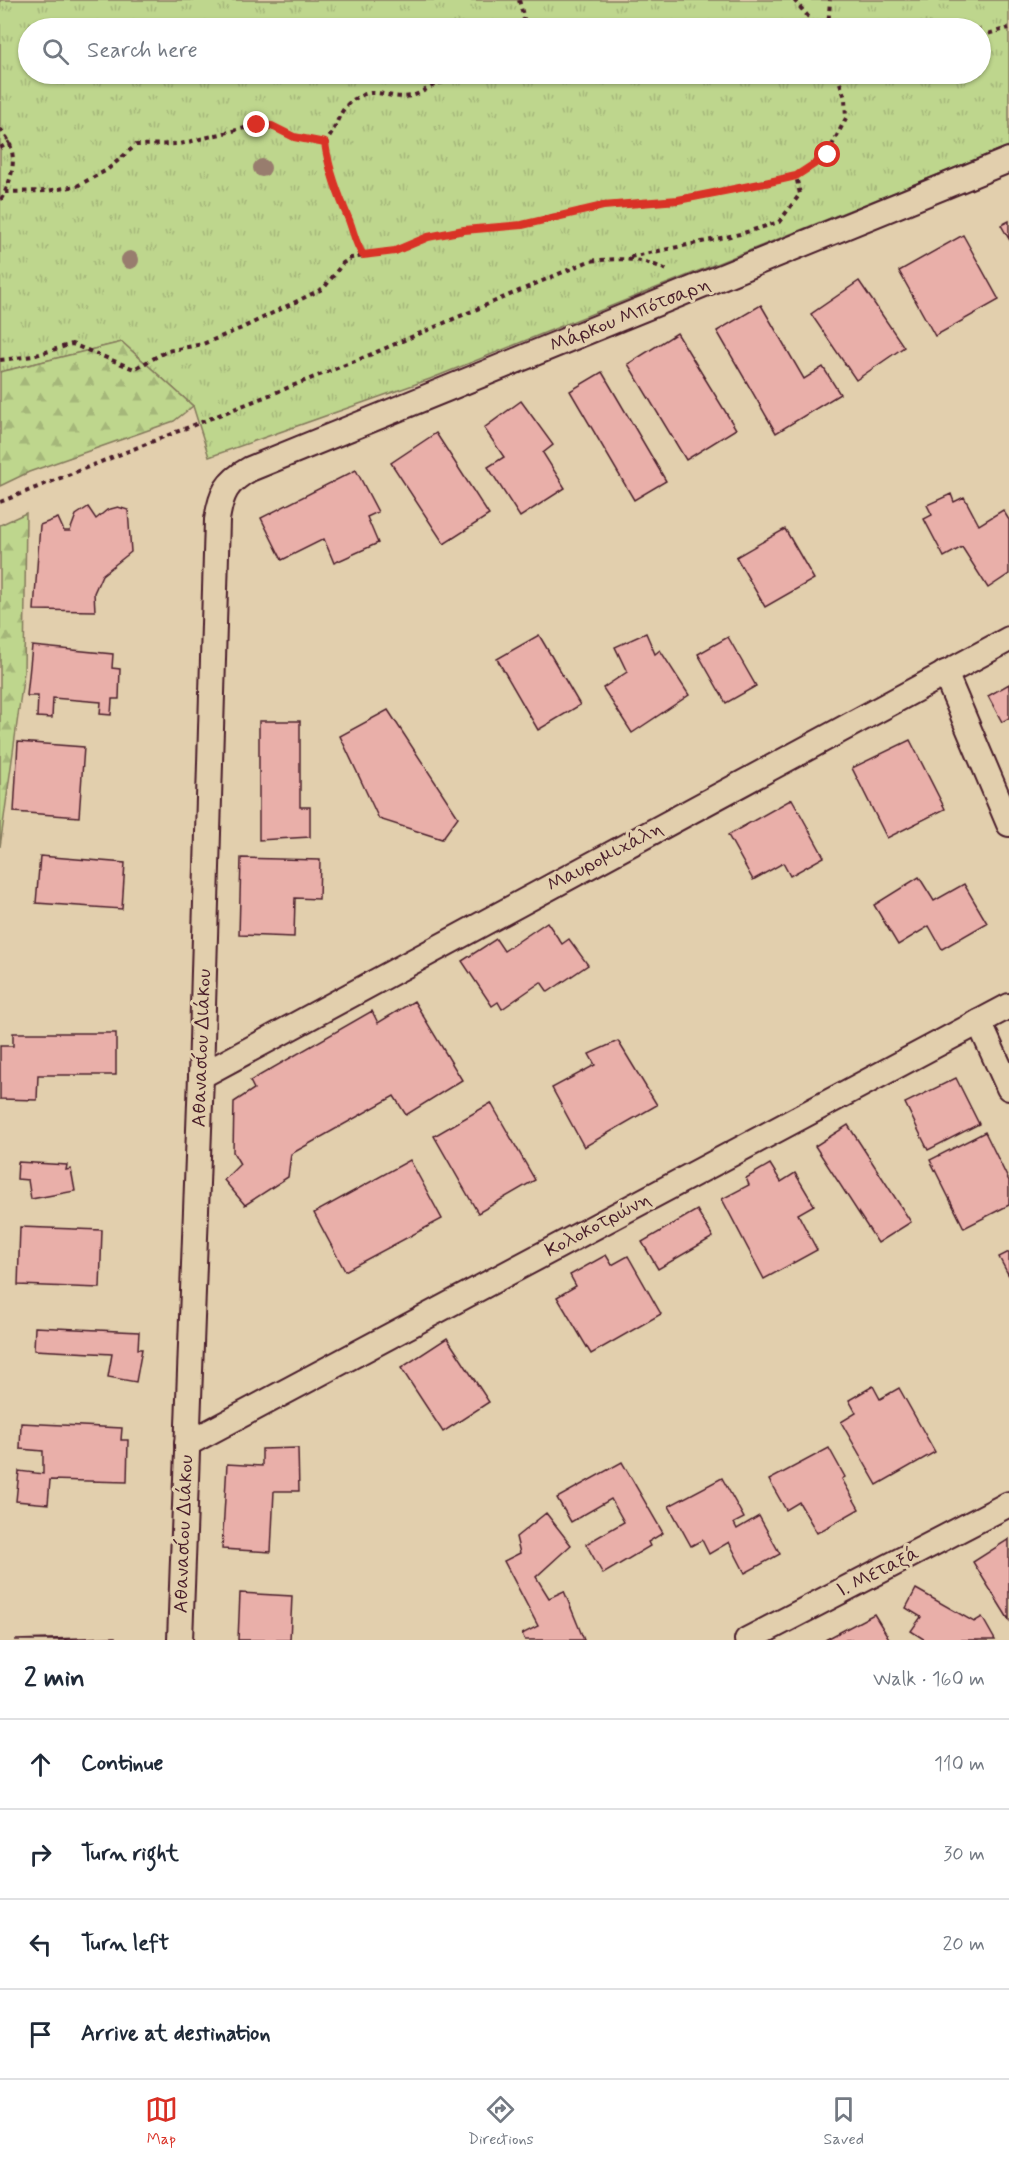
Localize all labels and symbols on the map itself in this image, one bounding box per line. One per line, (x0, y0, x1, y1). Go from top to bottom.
route end (243, 111, 269, 137)
route start (814, 141, 840, 167)
street label: Μάρκου Μπότσαρη (546, 270, 714, 360)
street label: Μαυρομιχάλη (542, 815, 668, 899)
street label: Αθανασίου Διάκου (186, 968, 218, 1128)
street label: Κολοκοτρώνη (540, 1186, 656, 1264)
street label: Αθανασίου Διάκου (168, 1454, 200, 1614)
street label: Ι. Μεταξά (832, 1540, 924, 1604)

